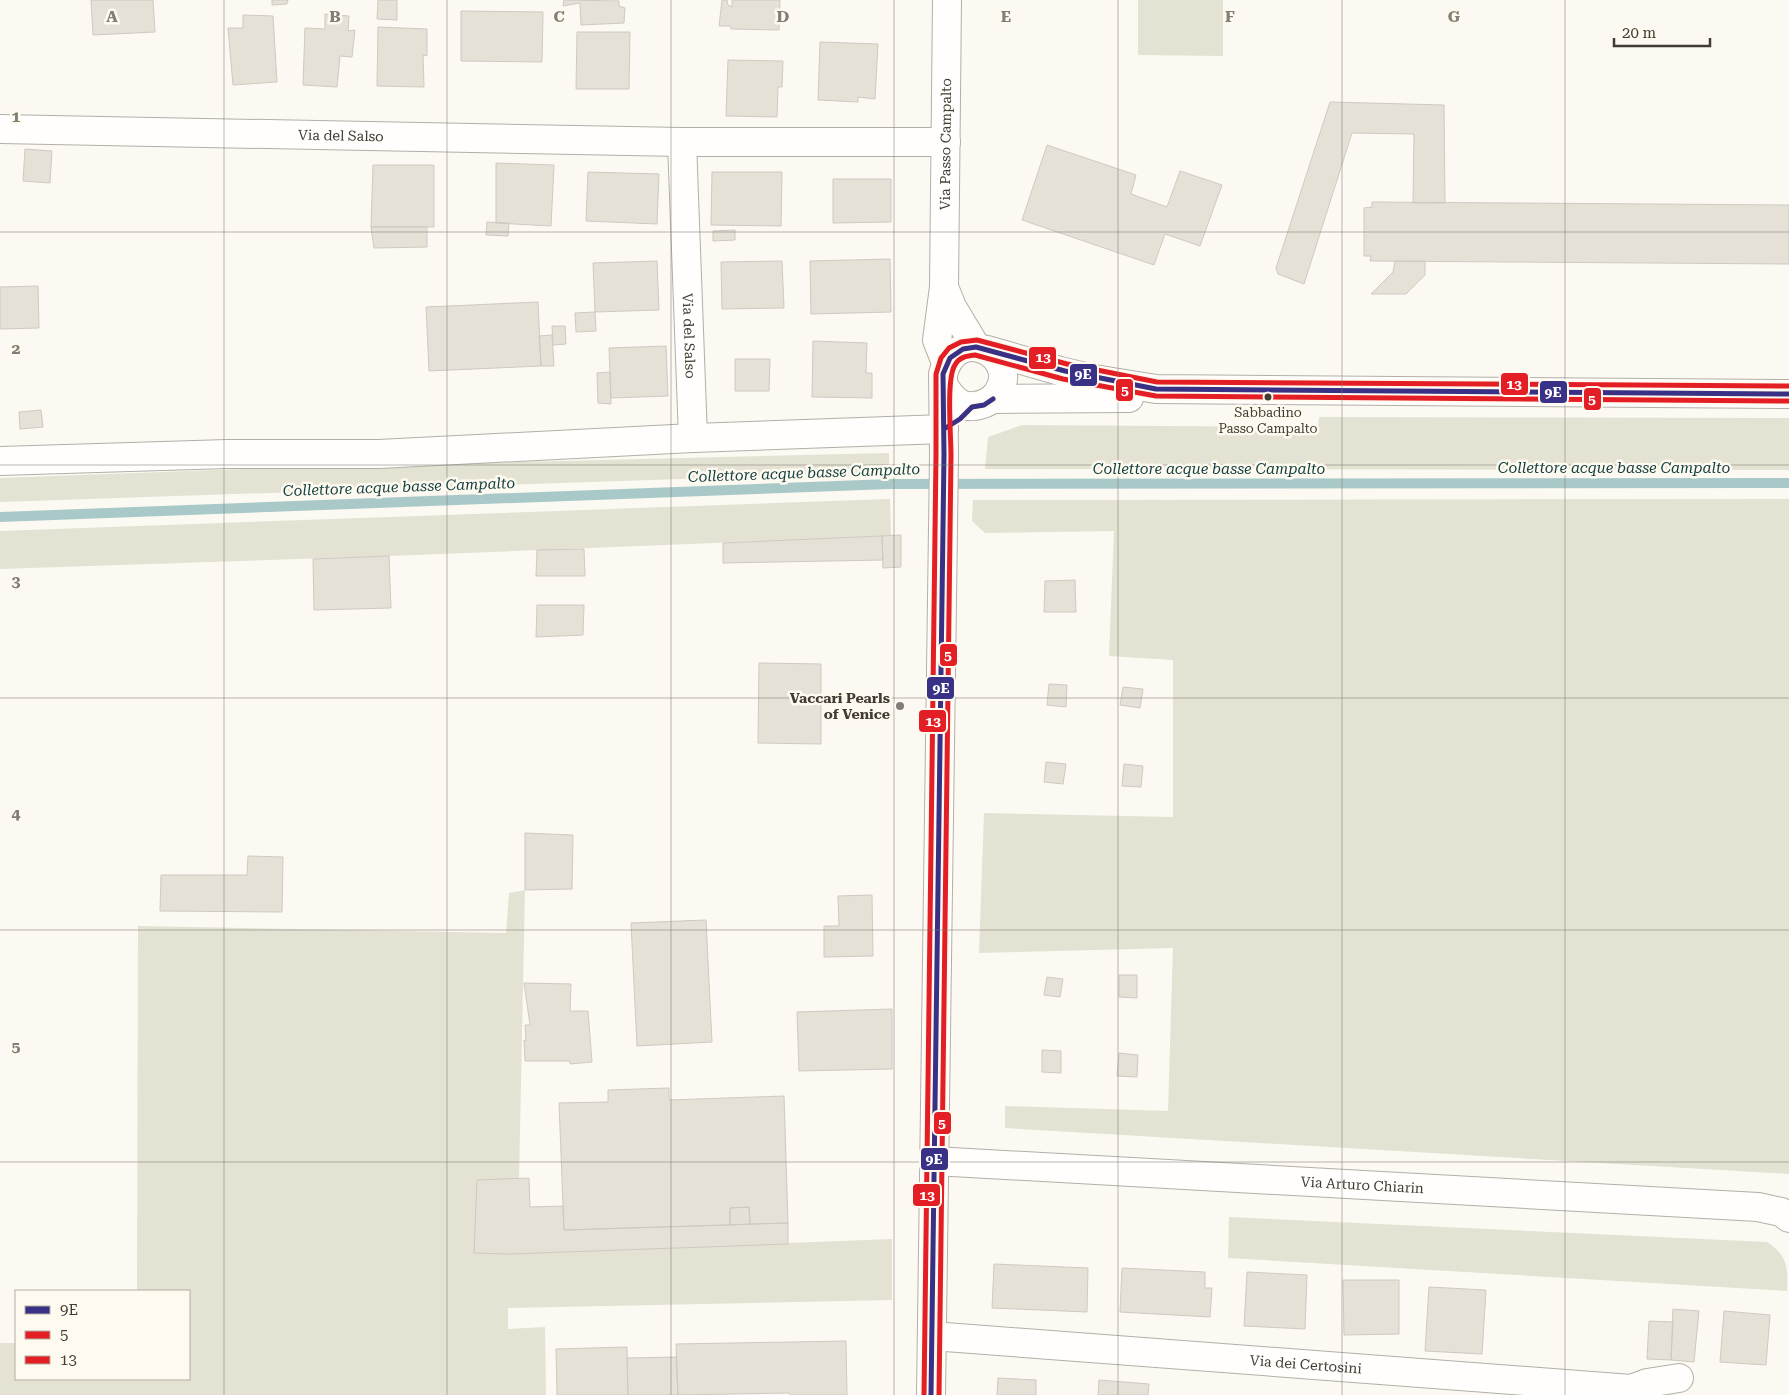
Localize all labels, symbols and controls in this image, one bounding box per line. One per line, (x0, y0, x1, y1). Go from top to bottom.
text: A (106, 7, 118, 26)
text: B (329, 7, 341, 26)
text: C (553, 7, 565, 26)
text: D (777, 7, 790, 26)
text: E (1001, 7, 1011, 26)
text: F (1225, 7, 1235, 26)
text: G (1448, 7, 1461, 26)
scale bar (1614, 15, 1710, 47)
text: 20 m (1622, 24, 1657, 42)
street label: Via Passo Campalto (937, 78, 954, 210)
text: 1 (12, 107, 21, 126)
street label: Via del Salso (298, 127, 384, 144)
street label: Via del Salso (680, 293, 699, 379)
text: 2 (12, 339, 21, 358)
line badge: 13 (1028, 346, 1057, 370)
text: 13 (1035, 349, 1051, 365)
line badge: 9E (1069, 363, 1098, 387)
text: 9E (1075, 366, 1091, 382)
line badge: 13 (1500, 372, 1529, 396)
text: 13 (1506, 376, 1522, 392)
line badge: 5 (1115, 378, 1134, 402)
line badge: 9E (1539, 380, 1568, 404)
text: 5 (1121, 382, 1129, 398)
text: 9E (1545, 384, 1561, 400)
line badge: 5 (1583, 387, 1602, 411)
text: 5 (1588, 391, 1596, 407)
marker: Sabbadino Passo Campalto (1263, 392, 1273, 402)
place label: Sabbadino Passo Campalto (1219, 405, 1317, 436)
water label: Collettore acque basse Campalto (1498, 459, 1730, 477)
water label: Collettore acque basse Campalto (688, 460, 921, 486)
water label: Collettore acque basse Campalto (1093, 460, 1325, 478)
water label: Collettore acque basse Campalto (283, 474, 516, 500)
text: 3 (12, 572, 21, 591)
line badge: 5 (939, 643, 958, 667)
text: 5 (944, 647, 952, 663)
line badge: 9E (926, 676, 955, 700)
text: 9E (933, 680, 949, 696)
place label: Vaccari Pearls of Venice (790, 690, 890, 722)
marker: Vaccari Pearls of Venice (894, 700, 906, 712)
line badge: 13 (918, 709, 947, 733)
text: 13 (925, 713, 941, 729)
text: 4 (12, 804, 21, 823)
text: 5 (12, 1037, 21, 1056)
line badge: 5 (933, 1111, 952, 1135)
text: 5 (938, 1115, 946, 1131)
line badge: 9E (920, 1147, 949, 1171)
text: 9E (926, 1151, 942, 1167)
street label: Via Arturo Chiarin (1300, 1173, 1424, 1196)
line badge: 13 (912, 1183, 941, 1207)
text: 13 (919, 1187, 935, 1203)
legend (15, 1290, 190, 1380)
text: 9E (60, 1301, 78, 1319)
text: 5 (60, 1326, 68, 1344)
text: 13 (60, 1351, 77, 1369)
street label: Via dei Certosini (1249, 1352, 1363, 1377)

